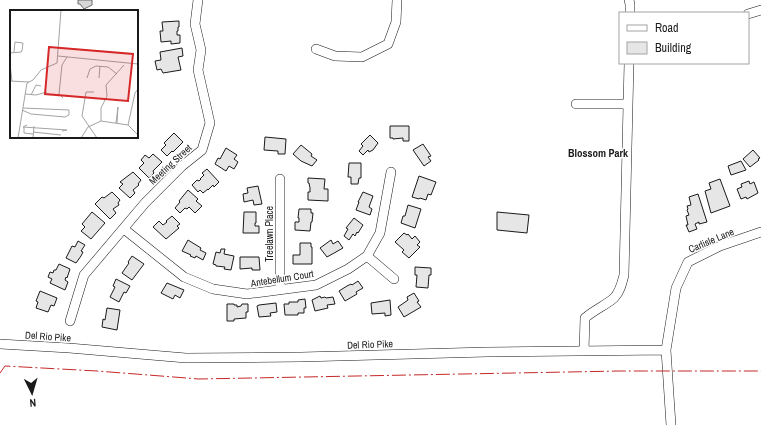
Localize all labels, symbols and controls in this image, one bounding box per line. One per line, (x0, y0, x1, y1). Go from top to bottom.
inset map (10, 10, 138, 138)
legend (619, 12, 749, 64)
text: Road (655, 20, 679, 36)
text: Building (655, 40, 692, 56)
street label: Meeting Street (146, 141, 195, 187)
district label: Blossom Park (568, 146, 629, 160)
street label: Treelawn Place (263, 205, 276, 262)
street label: Carlisle Lane (686, 225, 736, 256)
street label: Antebellum Court (249, 267, 315, 290)
street label: Del Rio Pike (25, 328, 72, 345)
street label: Del Rio Pike (347, 337, 394, 352)
north arrow (12, 373, 52, 413)
text: N (29, 396, 37, 410)

